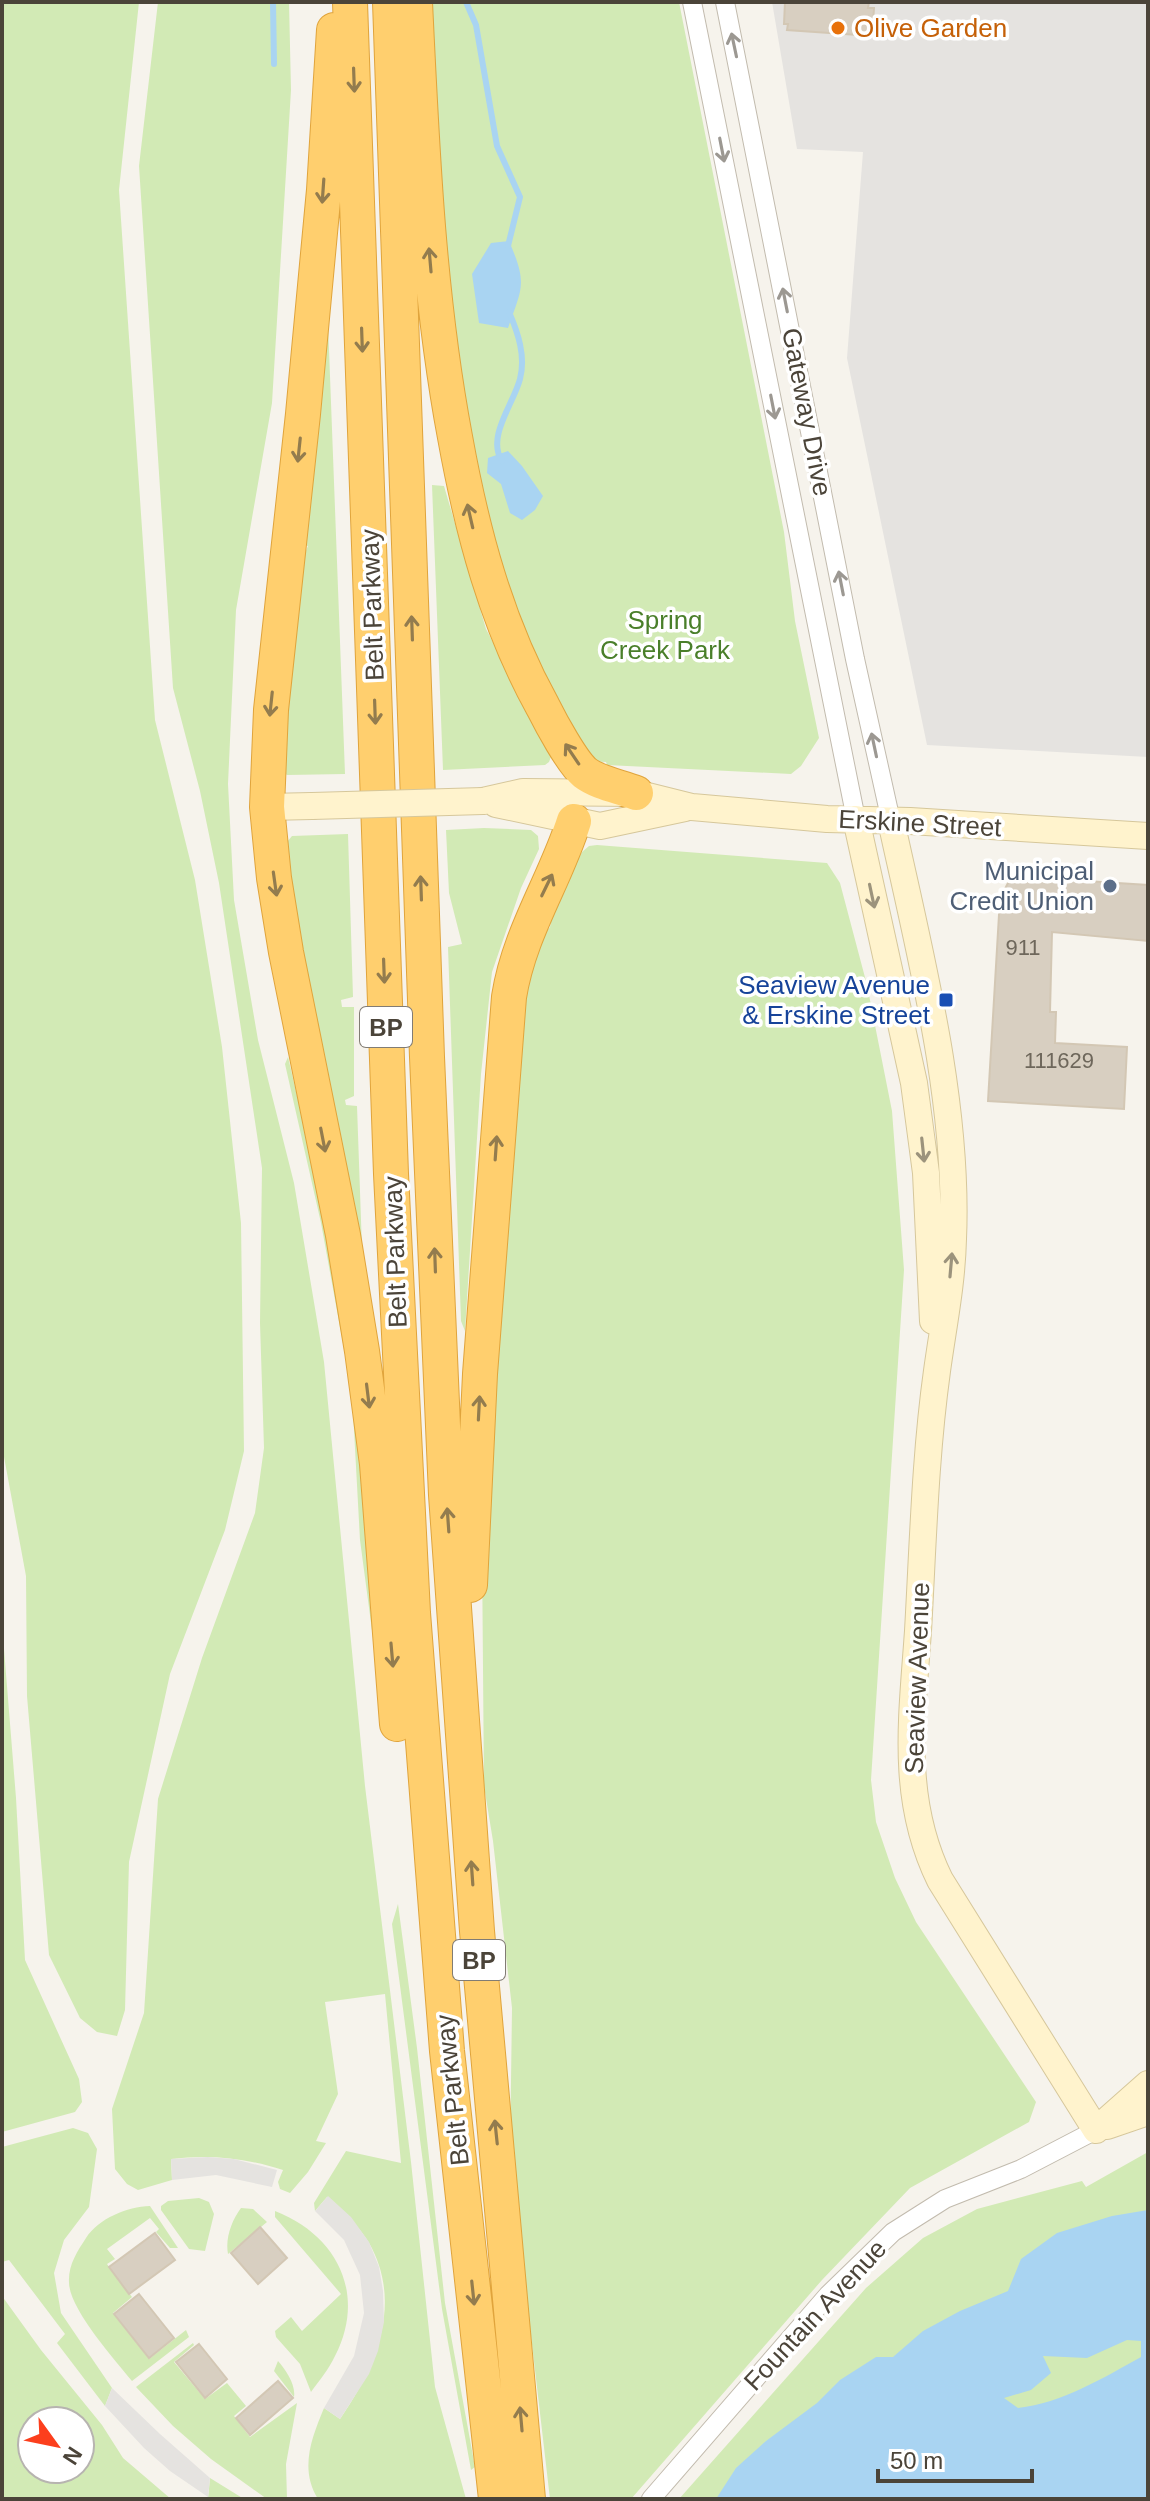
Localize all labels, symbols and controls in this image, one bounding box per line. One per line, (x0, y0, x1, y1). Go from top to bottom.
place label: Olive Garden (854, 13, 1007, 43)
marker: Olive Garden (829, 19, 847, 37)
one-way arrow (726, 33, 741, 59)
one-way arrow (346, 66, 361, 93)
one-way arrow (715, 136, 730, 162)
one-way arrow (315, 177, 330, 204)
one-way arrow (422, 247, 437, 274)
one-way arrow (777, 288, 792, 313)
street label: Gateway Drive (776, 325, 838, 499)
one-way arrow (355, 326, 370, 353)
one-way arrow (767, 394, 782, 419)
one-way arrow (292, 436, 307, 463)
one-way arrow (462, 504, 477, 530)
street label: Belt Parkway (354, 529, 390, 681)
one-way arrow (832, 571, 847, 596)
park label: Spring Creek Park (600, 605, 731, 665)
one-way arrow (404, 615, 420, 642)
one-way arrow (264, 690, 279, 717)
one-way arrow (368, 698, 383, 725)
one-way arrow (866, 732, 881, 758)
one-way arrow (564, 744, 580, 766)
street label: Erskine Street (838, 804, 1003, 842)
place label: Municipal Credit Union (949, 856, 1094, 916)
one-way arrow (268, 871, 283, 897)
one-way arrow (539, 874, 555, 898)
one-way arrow (413, 875, 428, 902)
marker: Municipal Credit Union (1101, 877, 1119, 895)
one-way arrow (865, 882, 880, 908)
house number: 911 (1005, 935, 1041, 960)
one-way arrow (377, 957, 392, 984)
place label: Seaview Avenue & Erskine Street (738, 970, 931, 1030)
marker: Seaview Avenue & Erskine Street (937, 991, 955, 1009)
road number: BP (360, 1007, 412, 1047)
house number: 111629 (1024, 1048, 1094, 1073)
one-way arrow (317, 1126, 332, 1152)
one-way arrow (489, 1135, 504, 1162)
one-way arrow (916, 1137, 931, 1163)
street label: Belt Parkway (377, 1176, 413, 1328)
one-way arrow (427, 1247, 442, 1274)
one-way arrow (944, 1252, 959, 1279)
one-way arrow (361, 1383, 376, 1408)
one-way arrow (471, 1395, 486, 1422)
one-way arrow (440, 1507, 455, 1534)
street label: Seaview Avenue (899, 1582, 935, 1774)
one-way arrow (385, 1641, 400, 1668)
one-way arrow (465, 1860, 480, 1887)
road number: BP (453, 1940, 505, 1980)
street label: Belt Parkway (429, 2013, 475, 2167)
one-way arrow (488, 2119, 503, 2146)
street label: Fountain Avenue (738, 2234, 892, 2396)
one-way arrow (466, 2279, 481, 2306)
north arrow (16, 2405, 96, 2485)
one-way arrow (513, 2407, 528, 2433)
scale bar (878, 2433, 1032, 2483)
text: N (58, 2442, 87, 2469)
text: 50 m (890, 2447, 943, 2474)

